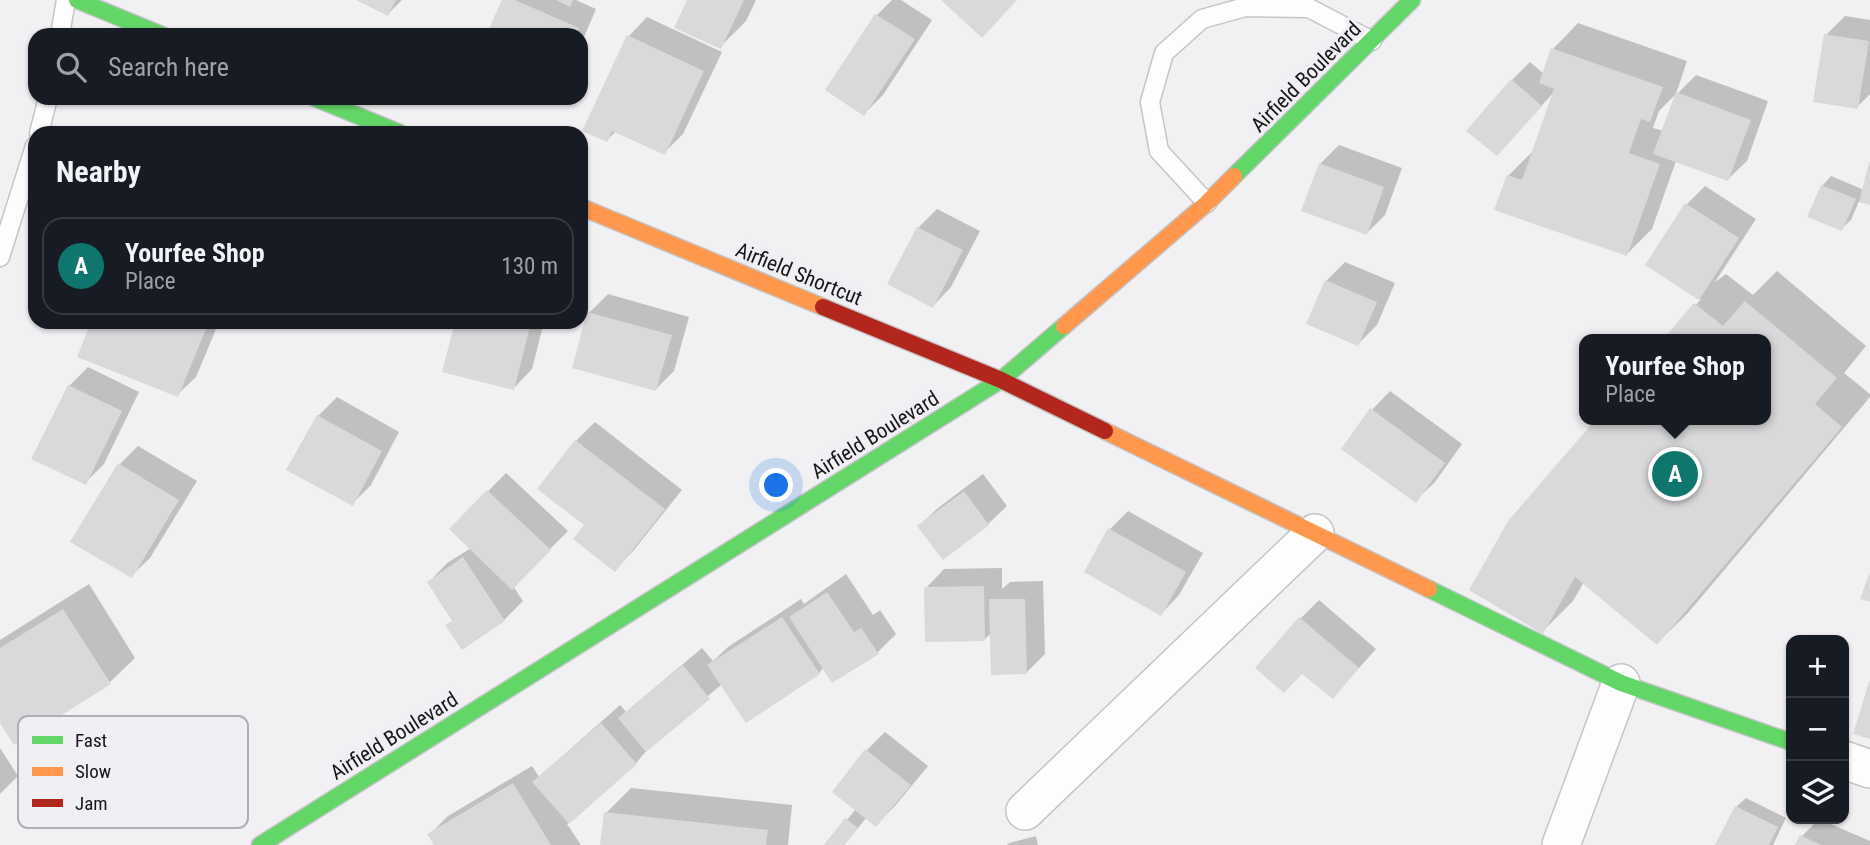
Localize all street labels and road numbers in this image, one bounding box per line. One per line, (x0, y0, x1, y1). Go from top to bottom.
street label: Airfield Boulevard (1246, 17, 1366, 137)
street label: Airfield Shortcut (732, 238, 866, 310)
street label: Airfield Boulevard (807, 386, 943, 484)
street label: Airfield Boulevard (326, 687, 462, 785)

